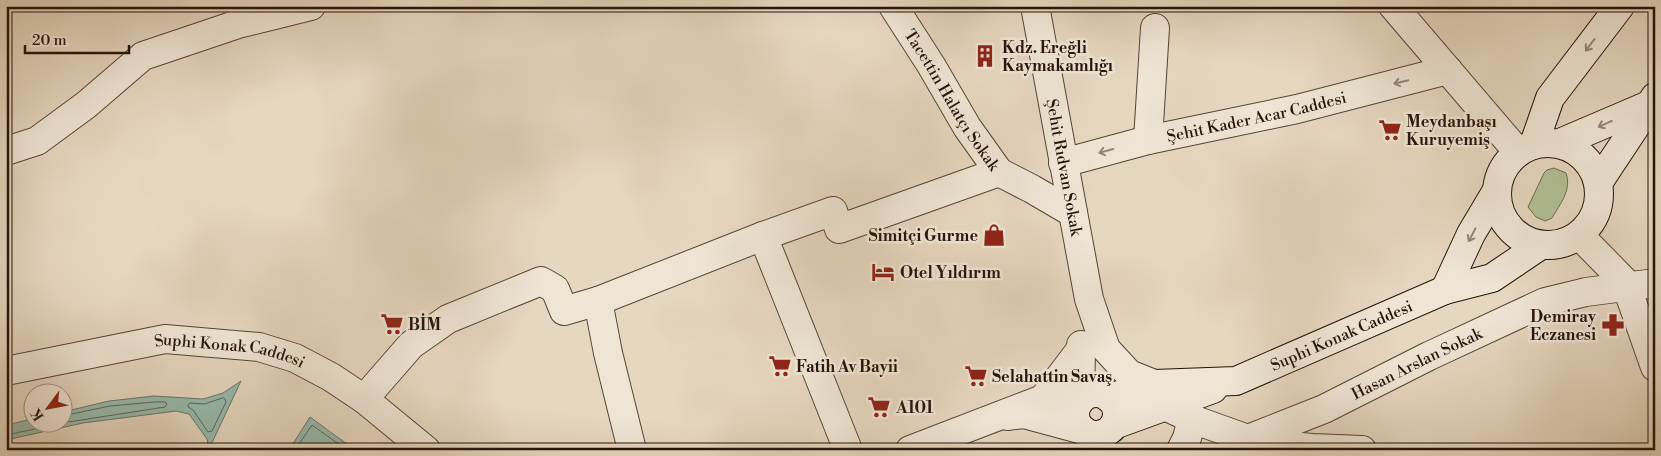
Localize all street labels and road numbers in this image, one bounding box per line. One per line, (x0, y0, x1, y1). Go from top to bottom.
street label: Tacettin Halatçı Sokak (900, 26, 1005, 176)
street label: Şehit Kader Acar Caddesi (1165, 88, 1349, 147)
street label: Şehit Rıdvan Sokak (1041, 97, 1086, 239)
street label: Suphi Konak Caddesi (1267, 296, 1416, 376)
street label: Hasan Arslan Sokak (1348, 323, 1487, 405)
street label: Suphi Konak Caddesi (153, 330, 308, 373)

